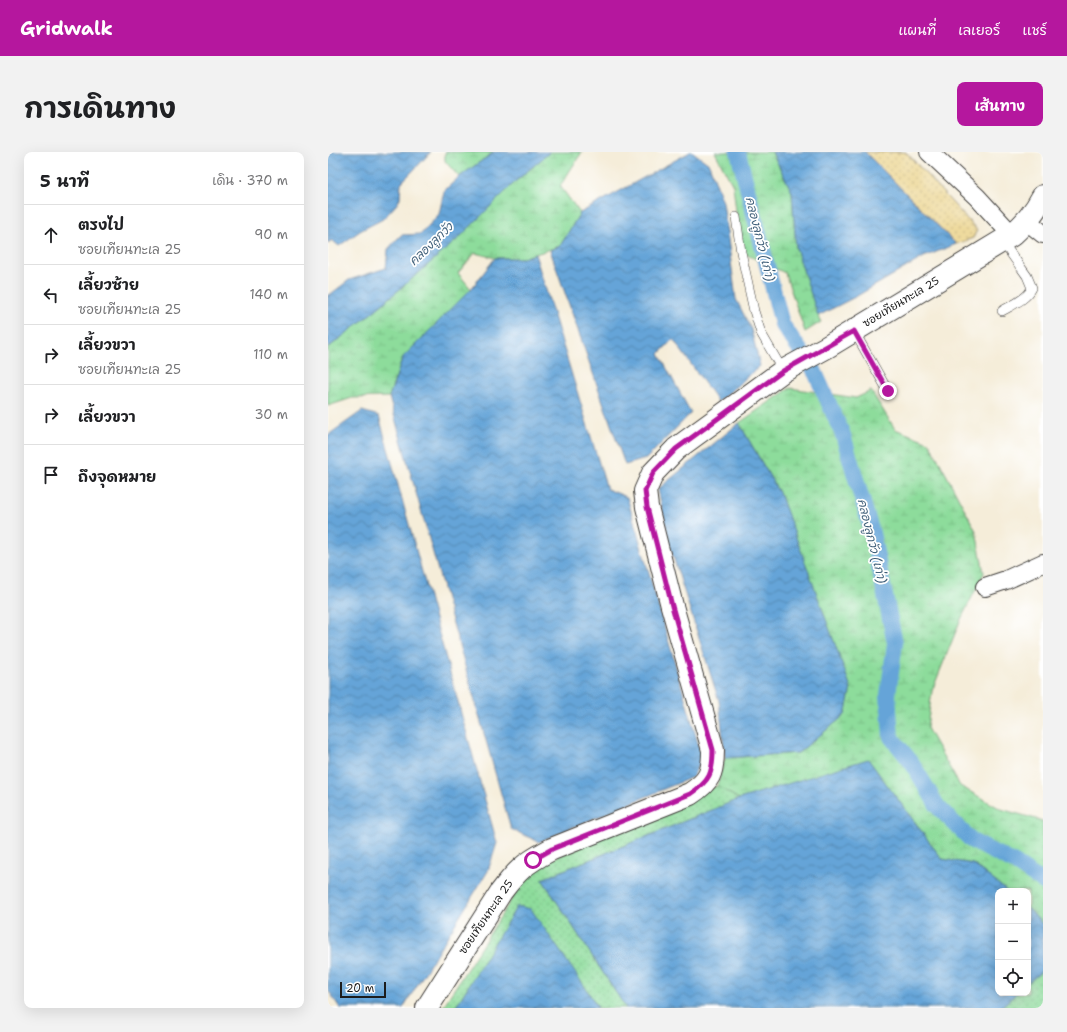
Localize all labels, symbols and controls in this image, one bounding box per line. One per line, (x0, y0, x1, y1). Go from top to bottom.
text: Gridwalk (20, 16, 113, 41)
text: แผนที่ (898, 21, 936, 39)
text: เลเยอร์ (958, 21, 1000, 39)
text: แชร์ (1022, 21, 1047, 39)
button: เส้นทาง (957, 82, 1043, 126)
text: การเดินทาง (24, 89, 176, 127)
text: 5 นาที (40, 170, 89, 192)
text: เดิน · 370 m (212, 172, 288, 189)
water label: คลองลูกวัว (เก่า) (741, 195, 778, 283)
text: ตรงไป (78, 215, 124, 235)
water label: คลองลูกวัว (406, 218, 458, 270)
icon: ahead (40, 224, 62, 246)
text: 90 m (254, 226, 288, 243)
text: ซอยเทียนทะเล 25 (78, 241, 181, 258)
street label: ซอยเทียนทะเล 25 (860, 273, 942, 331)
text: เลี้ยวซ้าย (78, 275, 139, 295)
icon: left (40, 284, 62, 306)
text: 140 m (249, 286, 288, 303)
text: ซอยเทียนทะเล 25 (78, 301, 181, 318)
text: เลี้ยวขวา (78, 335, 136, 355)
icon: right (40, 344, 62, 366)
text: 110 m (253, 346, 288, 363)
text: ซอยเทียนทะเล 25 (78, 361, 181, 378)
route end (879, 382, 897, 400)
icon: right (40, 404, 62, 426)
text: 30 m (254, 406, 288, 423)
text: เลี้ยวขวา (78, 407, 136, 427)
icon: arrive (40, 464, 62, 486)
text: ถึงจุดหมาย (78, 467, 156, 487)
water label: คลองลูกวัว (เก่า) (853, 497, 890, 585)
route start (524, 851, 542, 869)
street label: ซอยเทียนทะเล 25 (455, 876, 517, 957)
map controls (995, 888, 1031, 996)
button: + (995, 888, 1031, 924)
button: − (995, 924, 1031, 960)
button: locate (995, 960, 1031, 996)
scale bar (340, 980, 386, 999)
text: 20 m (346, 981, 374, 996)

